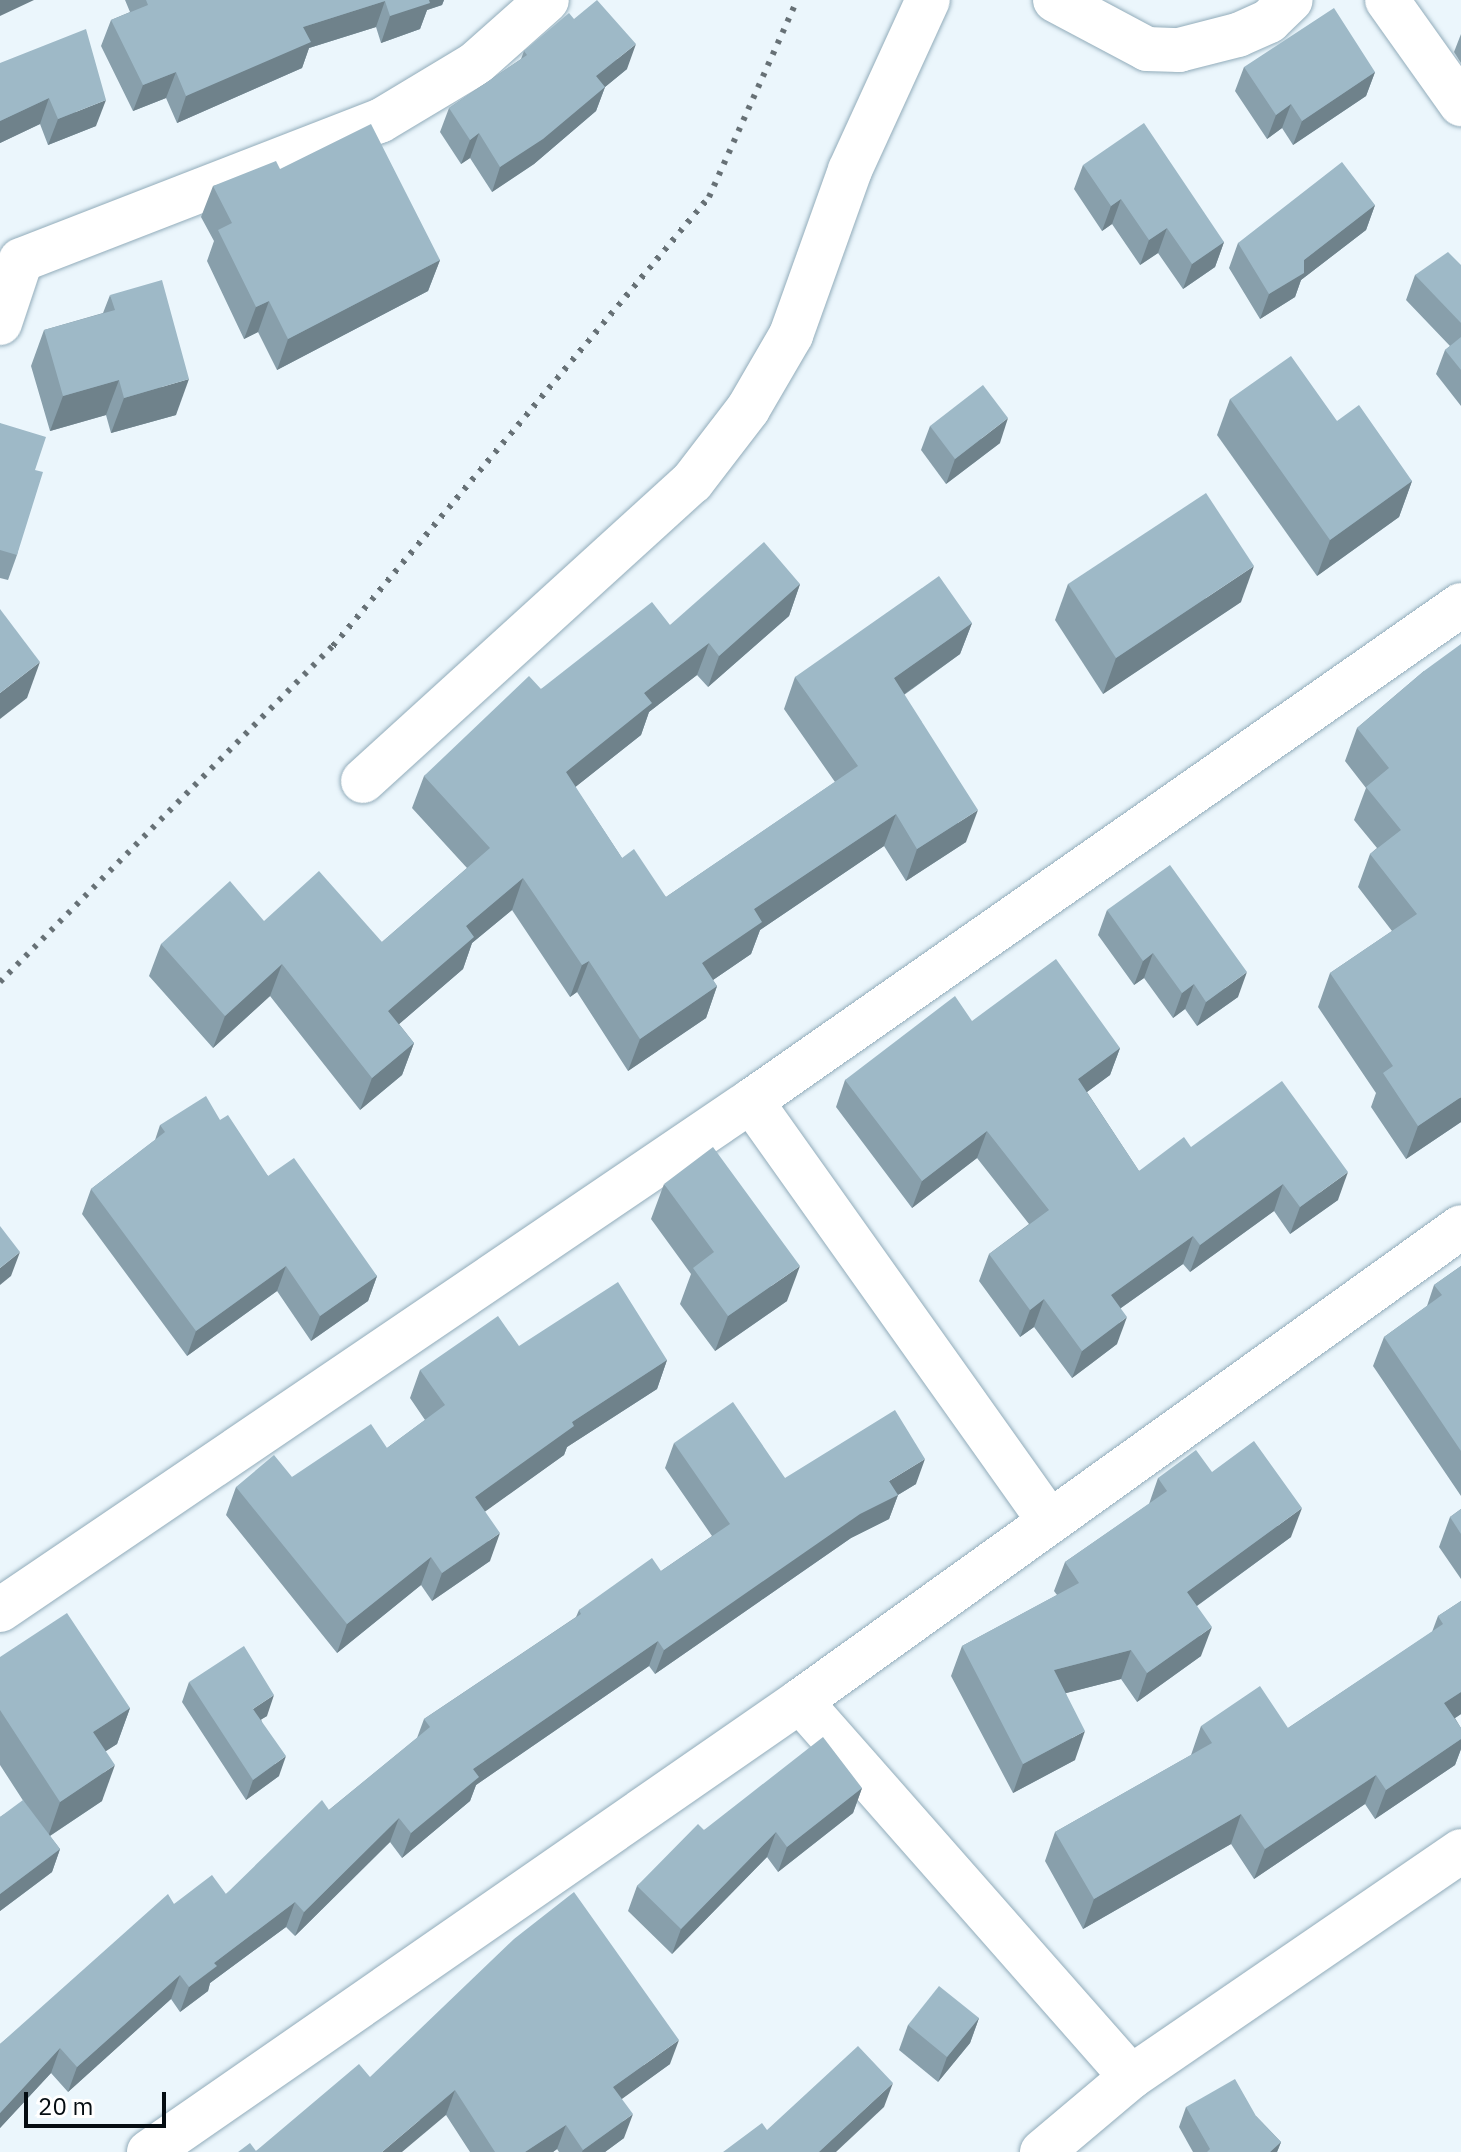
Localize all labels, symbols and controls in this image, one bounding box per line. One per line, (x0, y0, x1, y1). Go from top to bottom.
scale bar (28, 2076, 170, 2126)
text: 20 m (38, 2090, 93, 2122)

